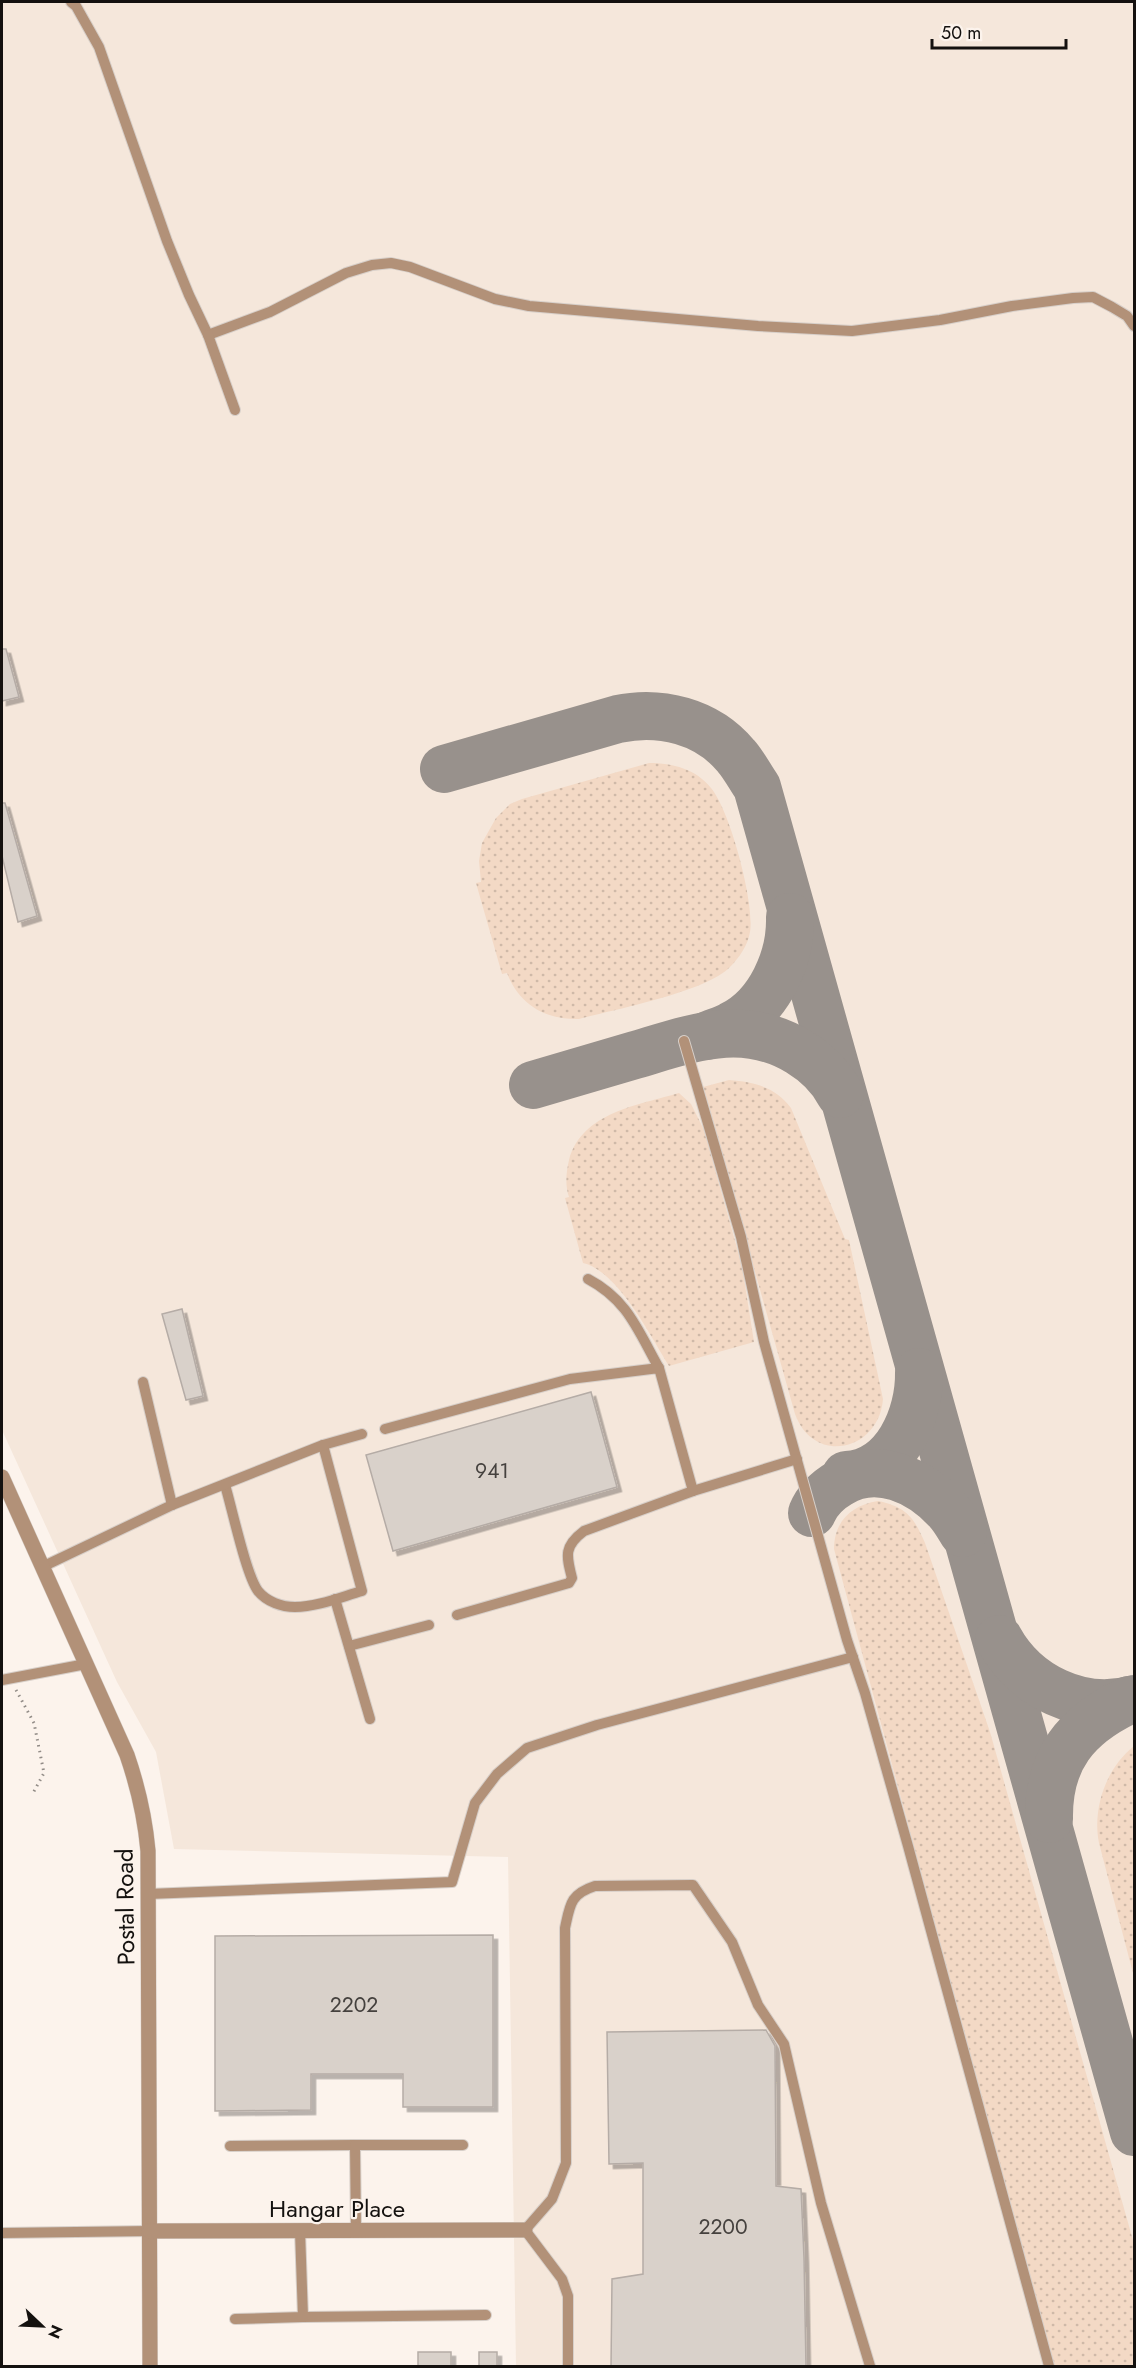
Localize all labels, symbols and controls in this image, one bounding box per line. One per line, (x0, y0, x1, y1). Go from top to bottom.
scale bar (932, 12, 1066, 50)
text: 50 m (941, 20, 981, 46)
house number: 941 (475, 1456, 509, 1486)
street label: Postal Road (106, 1848, 144, 1966)
house number: 2202 (330, 1990, 378, 2020)
street label: Hangar Place (269, 2191, 405, 2226)
house number: 2200 (698, 2212, 748, 2242)
north arrow (12, 2296, 72, 2356)
text: N (42, 2321, 68, 2342)

